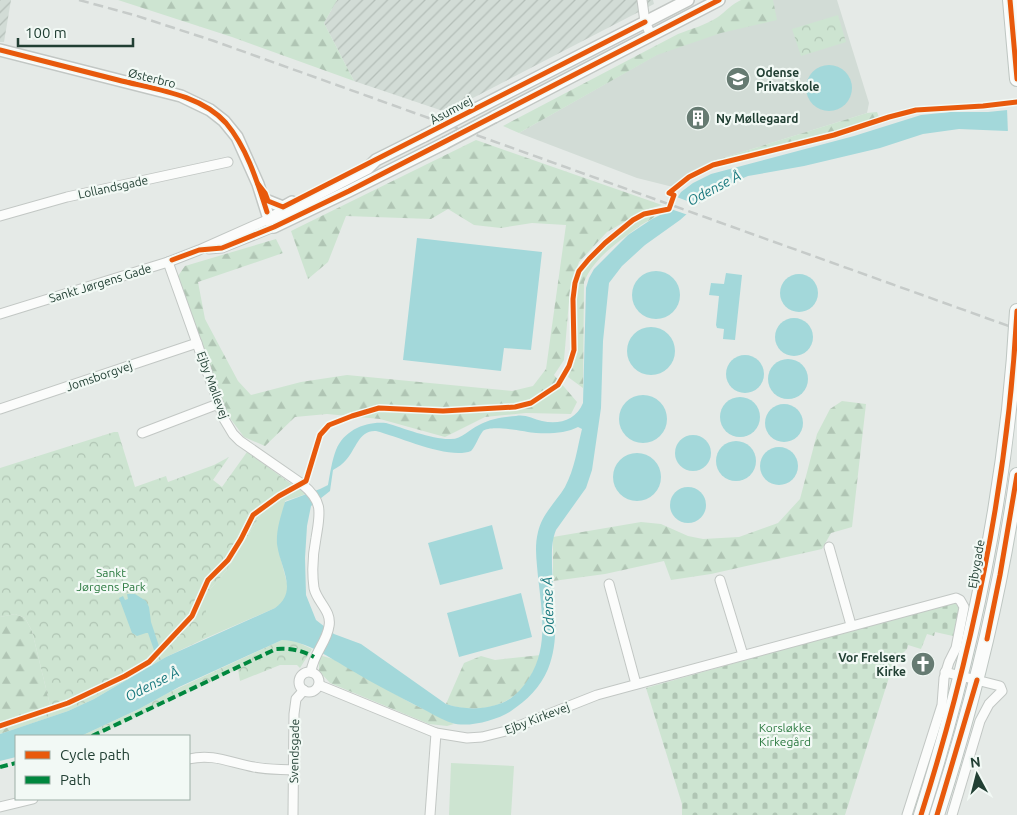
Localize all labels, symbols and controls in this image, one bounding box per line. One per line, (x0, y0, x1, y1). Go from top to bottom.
scale bar (18, 15, 132, 47)
text: 100 m (25, 24, 67, 41)
street label: Østerbro (127, 66, 177, 90)
school or university icon: Odense Privatskole (725, 66, 751, 92)
place label: Odense Privatskole (756, 66, 820, 93)
street label: Åsumvej (428, 93, 474, 126)
building icon: Ny Møllegaard (685, 105, 711, 131)
place label: Ny Møllegaard (716, 112, 798, 125)
water label: Odense Å (684, 167, 744, 209)
street label: Lollandsgade (77, 173, 149, 201)
street label: Sankt Jørgens Gade (47, 261, 153, 305)
street label: Ejby Møllevej (195, 349, 231, 421)
street label: Jomsborgvej (64, 359, 134, 393)
street label: Ejbygade (965, 539, 987, 589)
park label: Sankt Jørgens Park (76, 566, 146, 593)
water label: Odense Å (539, 576, 557, 636)
place label: Vor Frelsers Kirke (838, 651, 906, 678)
church icon: Vor Frelsers Kirke (910, 651, 936, 677)
water label: Odense Å (122, 664, 182, 704)
street label: Ejby Kirkevej (503, 700, 571, 736)
street label: Svendsgade (287, 719, 301, 783)
park label: Korsløkke Kirkegård (759, 721, 811, 748)
legend (15, 735, 190, 800)
text: Cycle path (60, 746, 130, 763)
north arrow (952, 750, 1002, 800)
text: N (969, 754, 982, 771)
text: Path (60, 771, 91, 788)

